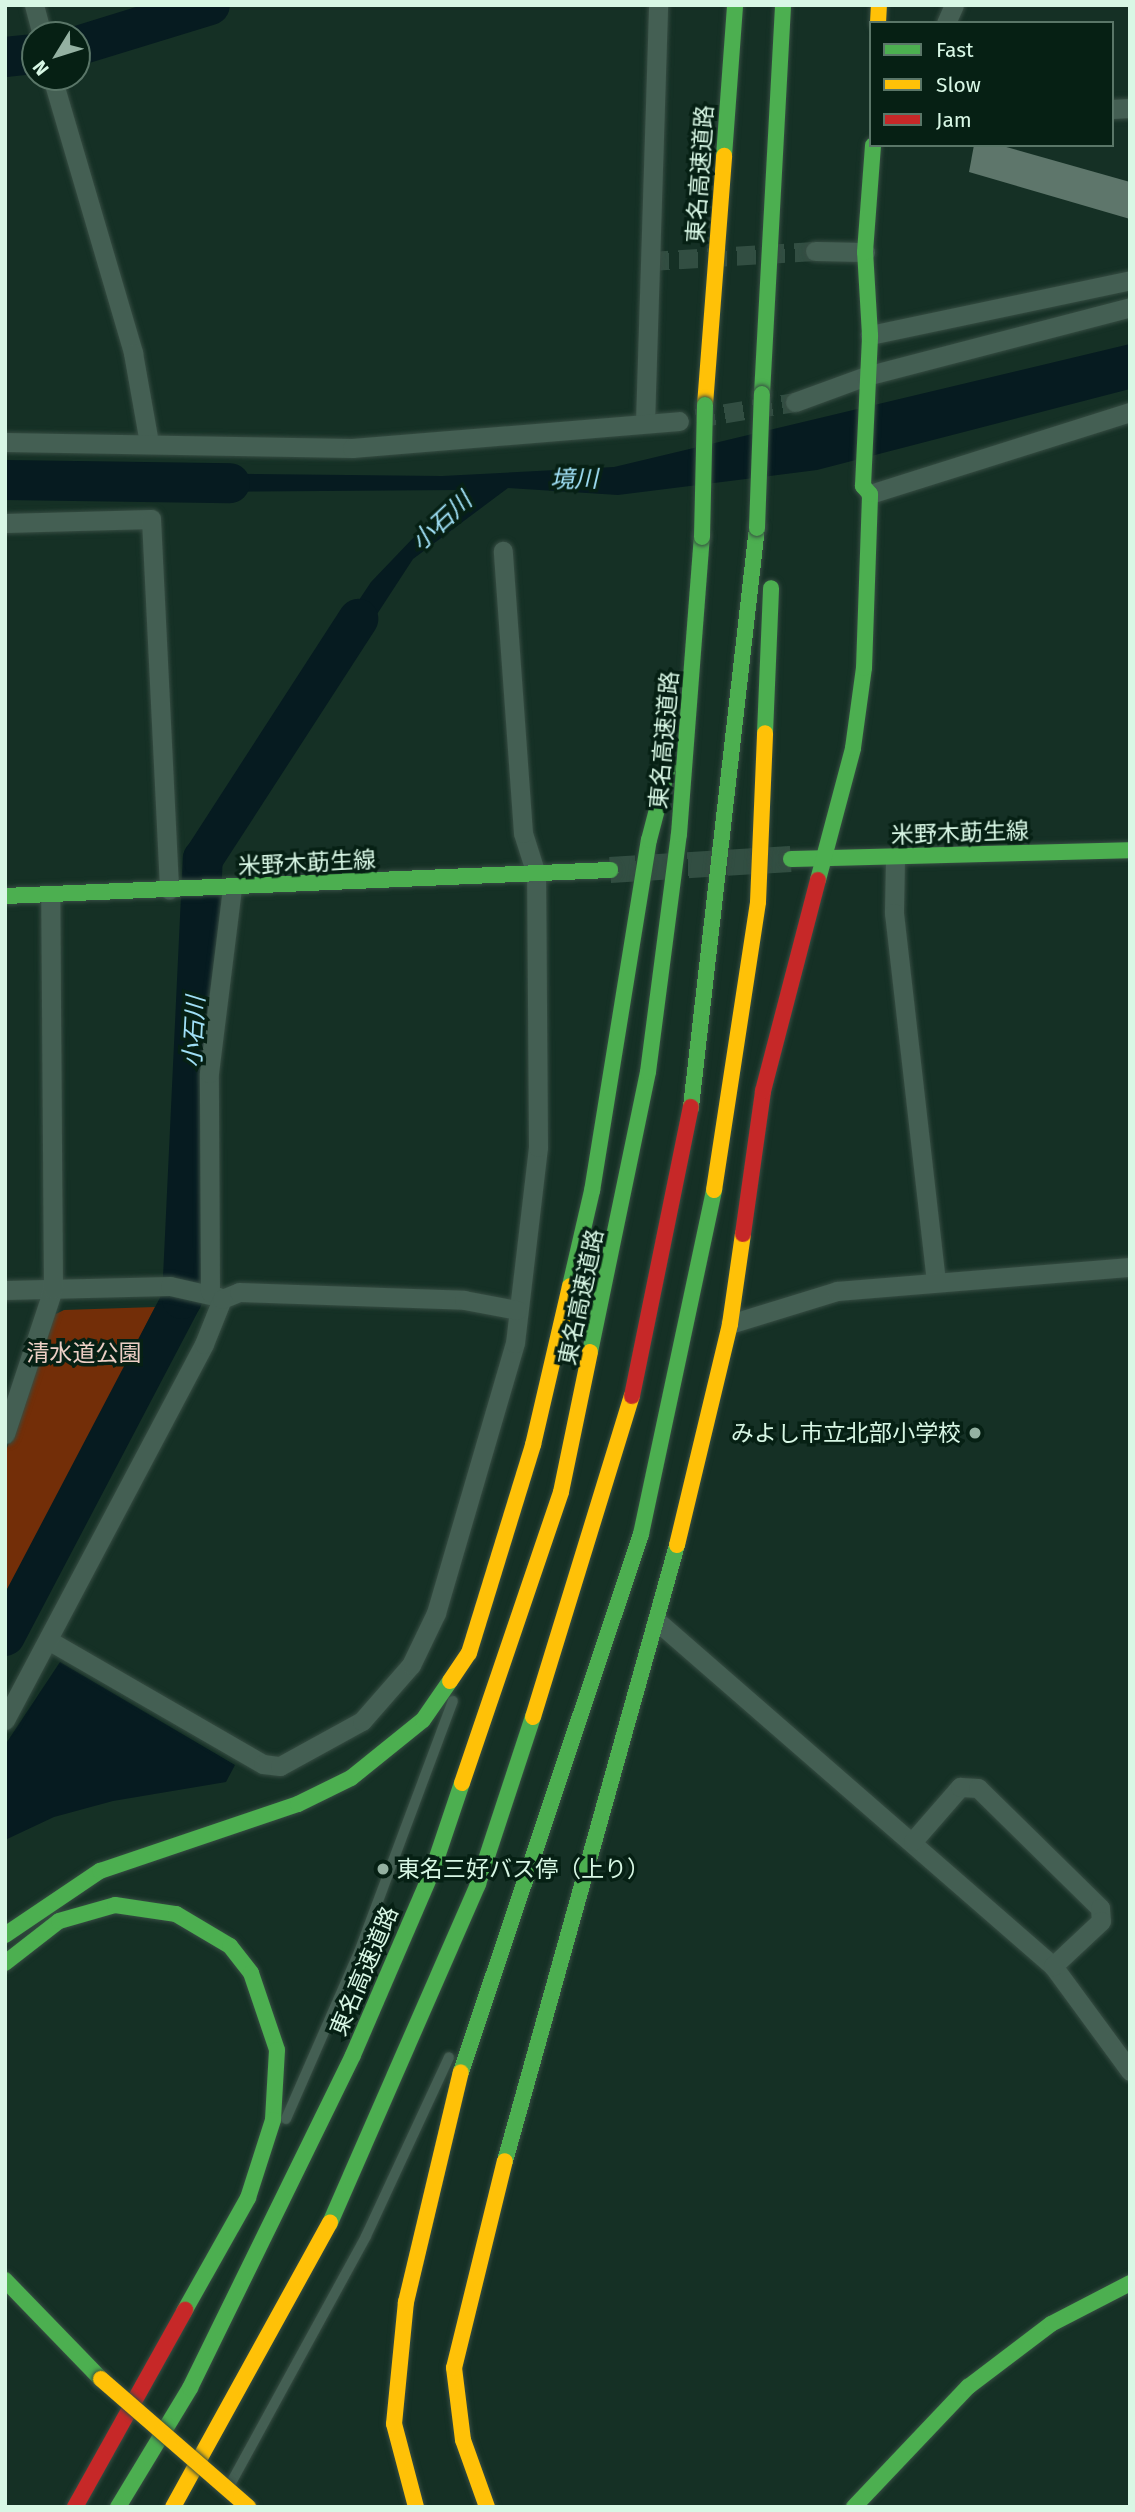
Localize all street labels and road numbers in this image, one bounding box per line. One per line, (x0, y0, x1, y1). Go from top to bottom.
street label: 東名高速道路 (681, 104, 719, 244)
street label: 東名高速道路 (644, 670, 684, 810)
street label: 米野木莇生線 (891, 817, 1029, 849)
street label: 米野木莇生線 (237, 846, 377, 880)
street label: 東名高速道路 (553, 1227, 609, 1367)
street label: 東名高速道路 (324, 1902, 404, 2040)

